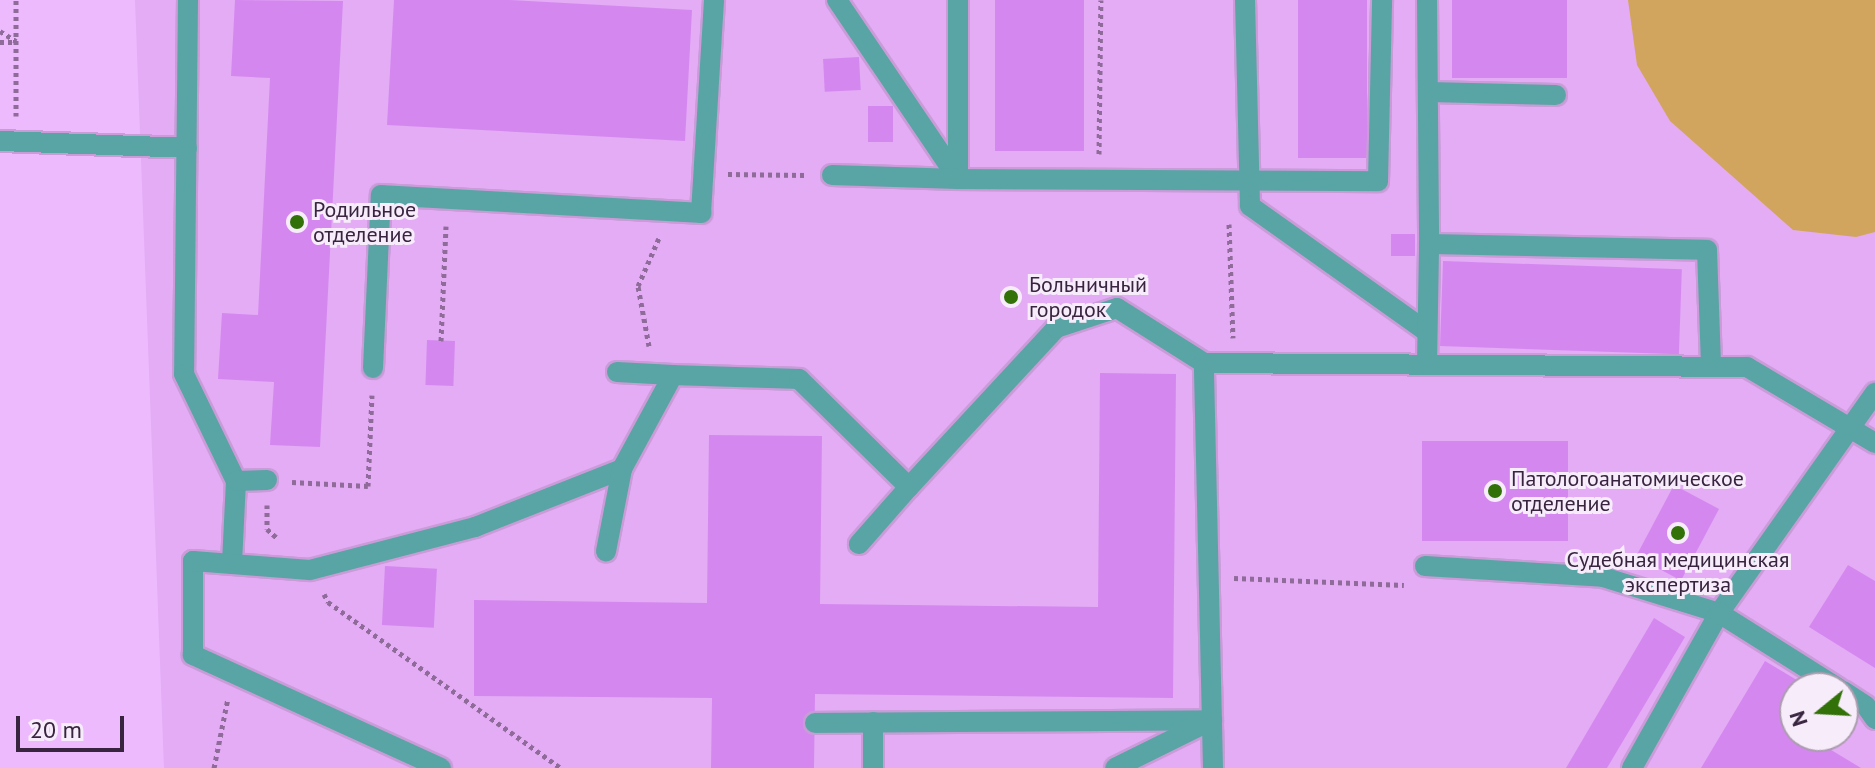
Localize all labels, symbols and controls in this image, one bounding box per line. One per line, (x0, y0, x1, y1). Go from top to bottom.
place label: Родильное отделение (313, 196, 416, 248)
marker: Родильное отделение (288, 213, 306, 231)
place label: Больничный городок (1029, 271, 1147, 322)
marker: Больничный городок (1000, 286, 1022, 308)
place label: Патологоанатомическое отделение (1511, 465, 1744, 516)
marker: Патологоанатомическое отделение (1486, 482, 1504, 500)
marker: Судебная медицинская экспертиза (1669, 524, 1687, 542)
place label: Судебная медицинская экспертиза (1567, 546, 1789, 598)
north arrow (1779, 672, 1859, 752)
scale bar (20, 700, 128, 750)
text: N (1783, 708, 1814, 730)
text: 20 m (30, 714, 82, 745)

